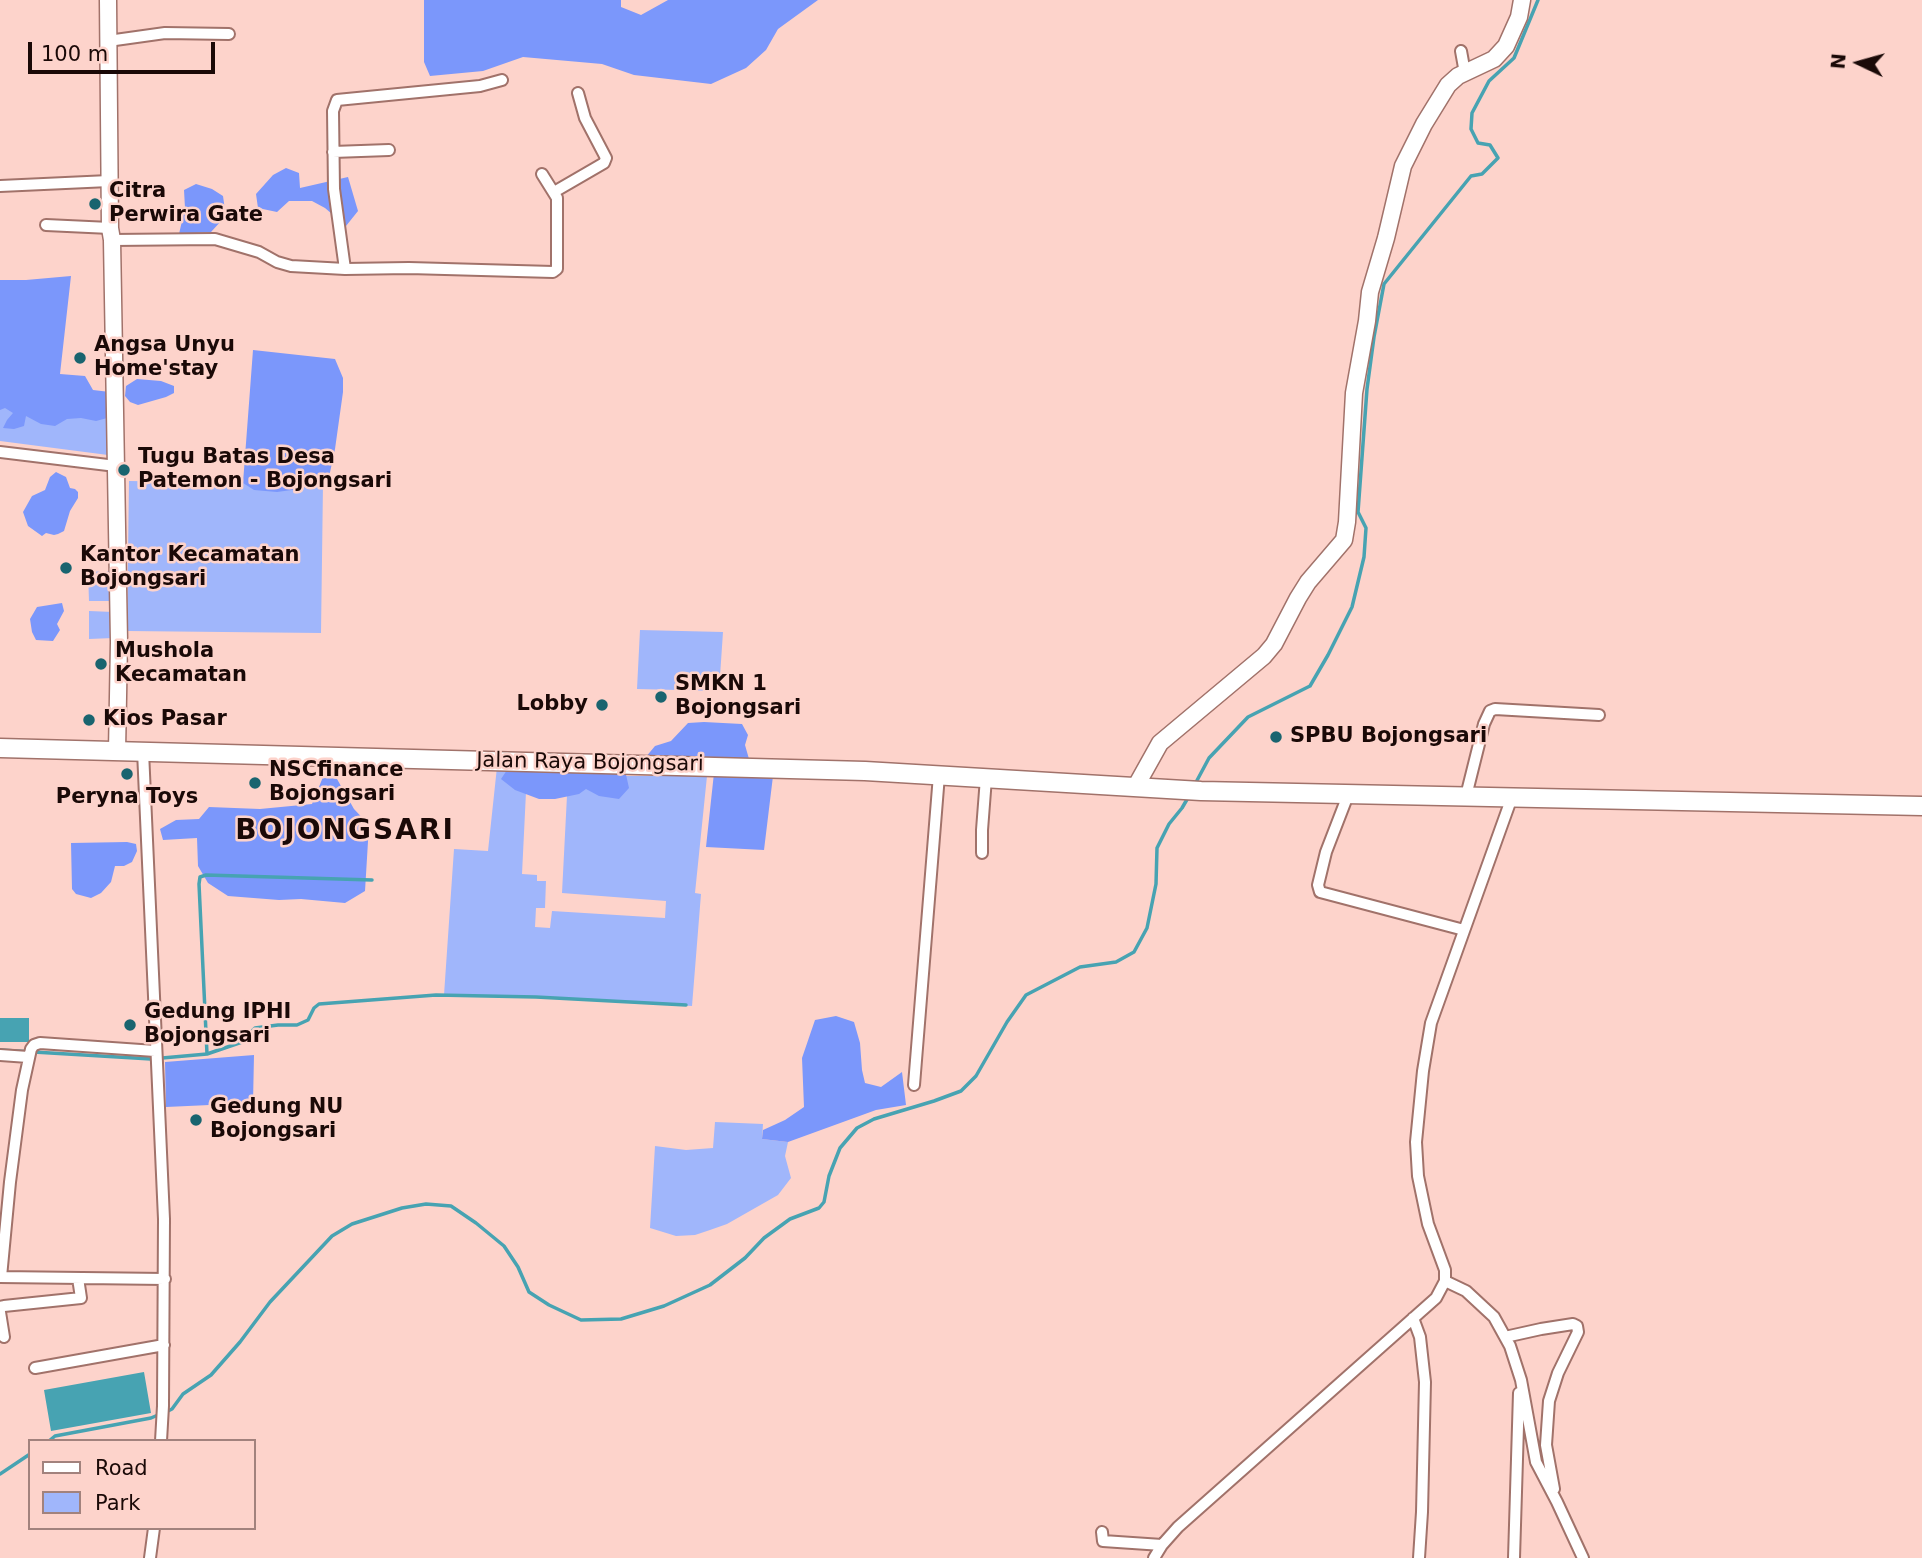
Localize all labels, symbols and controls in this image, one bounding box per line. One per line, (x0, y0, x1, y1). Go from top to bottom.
scale bar (32, 28, 219, 72)
north arrow (1824, 28, 1894, 98)
text: 100 m (41, 42, 108, 66)
text: N (1826, 52, 1850, 70)
place label: Citra Perwira Gate (109, 179, 263, 229)
marker: Citra Perwira Gate (87, 196, 103, 212)
place label: Angsa Unyu Home'stay (94, 333, 235, 383)
marker: Angsa Unyu Home'stay (72, 350, 88, 366)
place label: Tugu Batas Desa Patemon - Bojongsari (138, 445, 392, 495)
marker: Tugu Batas Desa Patemon - Bojongsari (116, 462, 132, 478)
place label: Kantor Kecamatan Bojongsari (80, 543, 300, 593)
marker: Kantor Kecamatan Bojongsari (58, 560, 74, 576)
place label: Mushola Kecamatan (115, 639, 247, 689)
marker: Mushola Kecamatan (93, 656, 109, 672)
place label: SMKN 1 Bojongsari (675, 672, 801, 722)
marker: SMKN 1 Bojongsari (653, 689, 669, 705)
place label: Lobby (516, 692, 588, 718)
marker: Lobby (594, 697, 610, 713)
place label: Kios Pasar (103, 707, 227, 733)
marker: Kios Pasar (81, 712, 97, 728)
place label: SPBU Bojongsari (1290, 724, 1487, 750)
marker: SPBU Bojongsari (1268, 729, 1284, 745)
street label: Jalan Raya Bojongsari (476, 748, 704, 778)
place label: NSCfinance Bojongsari (269, 758, 403, 808)
marker: Peryna Toys (119, 766, 135, 782)
marker: NSCfinance Bojongsari (247, 775, 263, 791)
place label: Peryna Toys (56, 785, 198, 811)
district label: BOJONGSARI (236, 815, 454, 849)
place label: Gedung IPHI Bojongsari (144, 1000, 291, 1050)
marker: Gedung IPHI Bojongsari (122, 1017, 138, 1033)
place label: Gedung NU Bojongsari (210, 1095, 343, 1145)
marker: Gedung NU Bojongsari (188, 1112, 204, 1128)
legend (28, 1439, 256, 1530)
text: Road (95, 1456, 148, 1480)
text: Park (95, 1491, 140, 1515)

